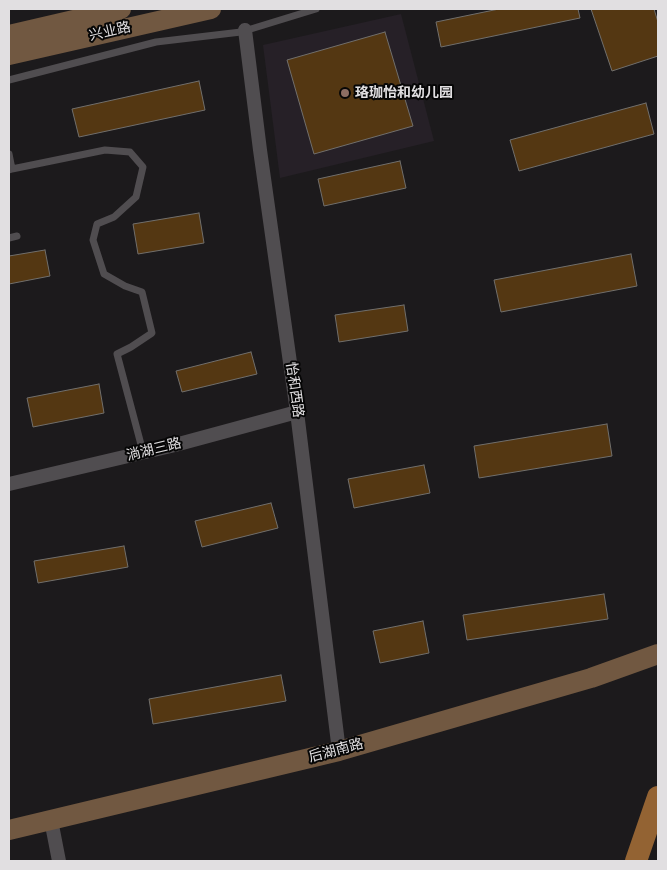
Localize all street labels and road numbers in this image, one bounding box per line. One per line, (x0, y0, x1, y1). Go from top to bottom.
street label: 兴业路 (88, 19, 132, 45)
street label: 怡和西路 (282, 361, 306, 419)
street label: 淌湖三路 (125, 435, 183, 465)
street label: 后湖南路 (307, 736, 365, 766)

